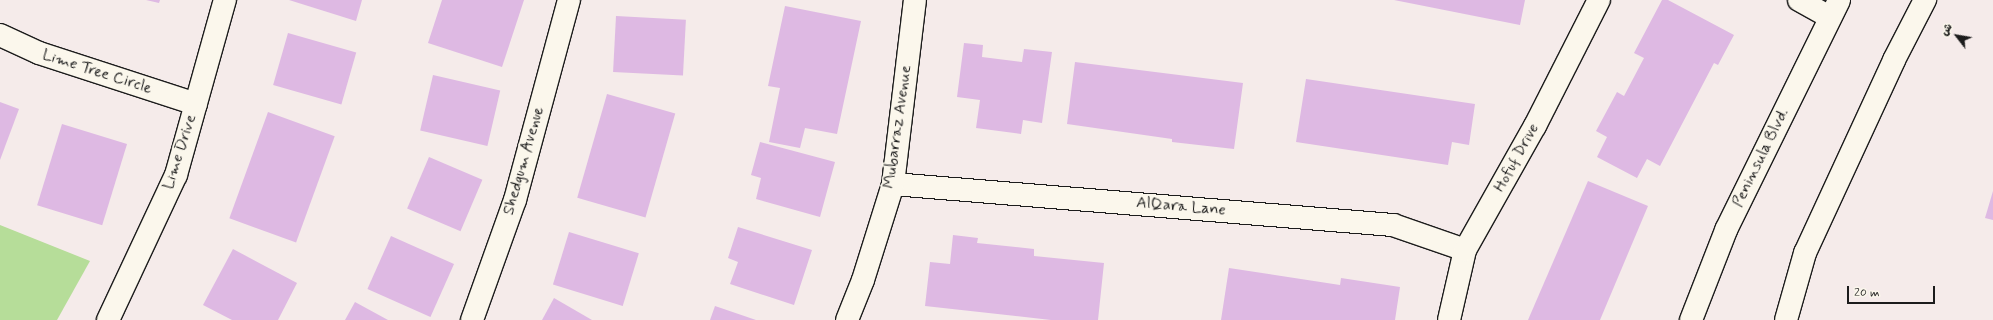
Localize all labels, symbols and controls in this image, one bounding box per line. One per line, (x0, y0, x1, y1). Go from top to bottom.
north arrow (1937, 16, 1977, 56)
text: ش (1938, 21, 1956, 39)
street label: Lime Tree Circle (41, 46, 153, 98)
street label: Mubarraz Avenue (880, 64, 916, 190)
street label: Shedgum Avenue (499, 103, 549, 219)
street label: Peninsula Blvd. (1729, 107, 1793, 209)
street label: Lime Drive (159, 113, 201, 191)
street label: Hofuf Drive (1490, 120, 1544, 196)
street label: AlQara Lane (1135, 194, 1227, 220)
scale bar (1849, 278, 1937, 304)
text: 20 m (1854, 285, 1880, 301)

